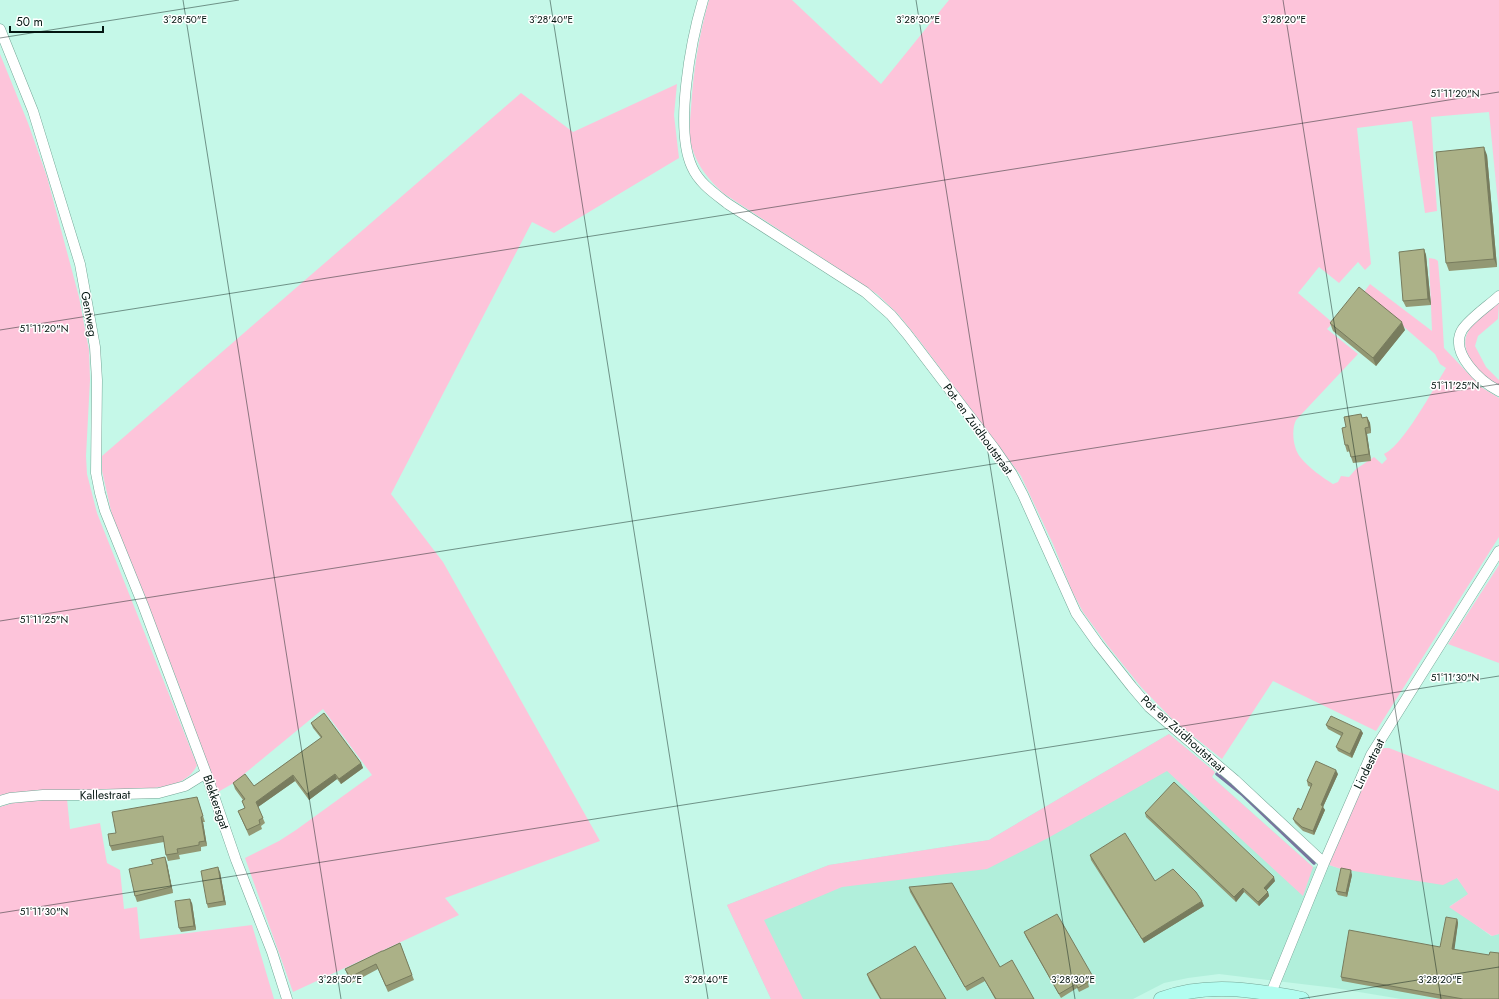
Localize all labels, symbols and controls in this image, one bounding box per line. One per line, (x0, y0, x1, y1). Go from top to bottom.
scale bar (10, 8, 103, 34)
text: 3°28'50"E (163, 12, 207, 27)
text: 3°28'40"E (529, 12, 573, 27)
text: 3°28'30"E (896, 12, 940, 27)
text: 3°28'20"E (1262, 12, 1306, 27)
text: 50 m (16, 13, 43, 31)
text: 51°11'20"N (1431, 86, 1479, 101)
street label: Gentweg (76, 290, 102, 338)
text: 51°11'20"N (20, 321, 68, 336)
text: 51°11'25"N (1431, 378, 1479, 393)
street label: Pot- en Zuidhoutstraat (939, 380, 1017, 478)
text: 51°11'25"N (20, 612, 68, 627)
text: 51°11'30"N (1431, 670, 1479, 685)
street label: Pot- en Zuidhoutstraat (1137, 691, 1229, 777)
street label: Lindestraat (1349, 736, 1389, 792)
street label: Blekkersgat (198, 772, 234, 832)
street label: Kallestraat (80, 786, 131, 804)
text: 51°11'30"N (20, 904, 68, 919)
text: 3°28'50"E (318, 972, 362, 987)
text: 3°28'40"E (684, 972, 728, 987)
text: 3°28'30"E (1051, 972, 1095, 987)
text: 3°28'20"E (1418, 972, 1462, 987)

